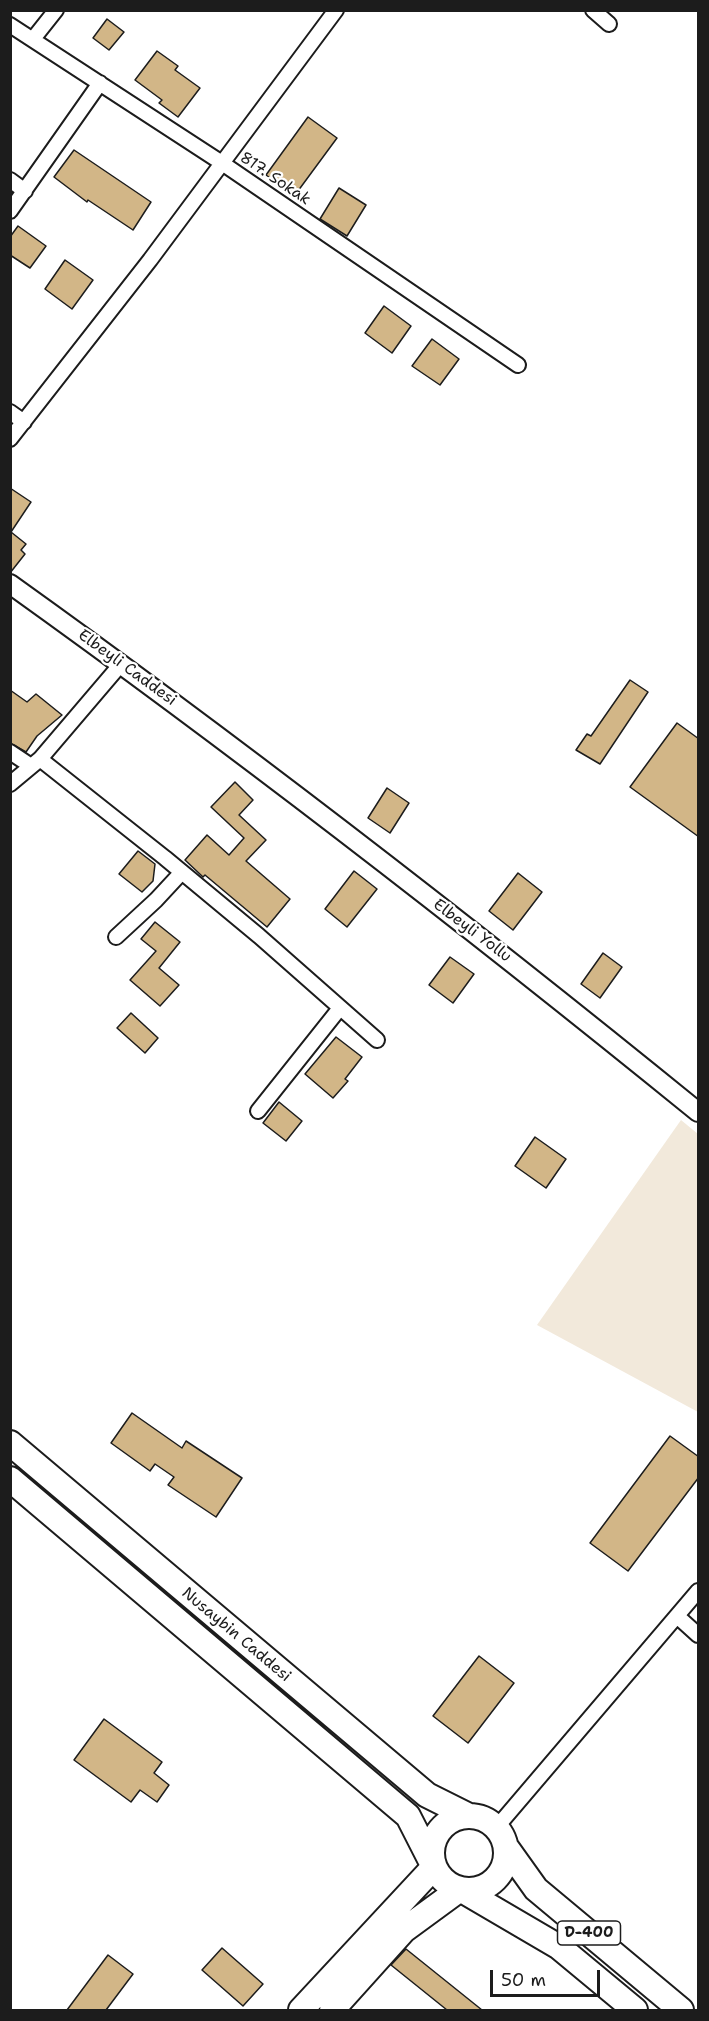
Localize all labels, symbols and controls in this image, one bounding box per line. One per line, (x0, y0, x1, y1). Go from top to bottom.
street label: 817. Sokak (236, 148, 314, 210)
street label: Elbeyli Caddesi (74, 626, 180, 710)
street label: Elbeyli Yollu (429, 895, 515, 967)
street label: Nusaybin Caddesi (177, 1584, 295, 1686)
road number: D-400 (558, 1921, 620, 1945)
scale bar (493, 1958, 602, 1996)
text: 50 m (501, 1968, 546, 1992)

